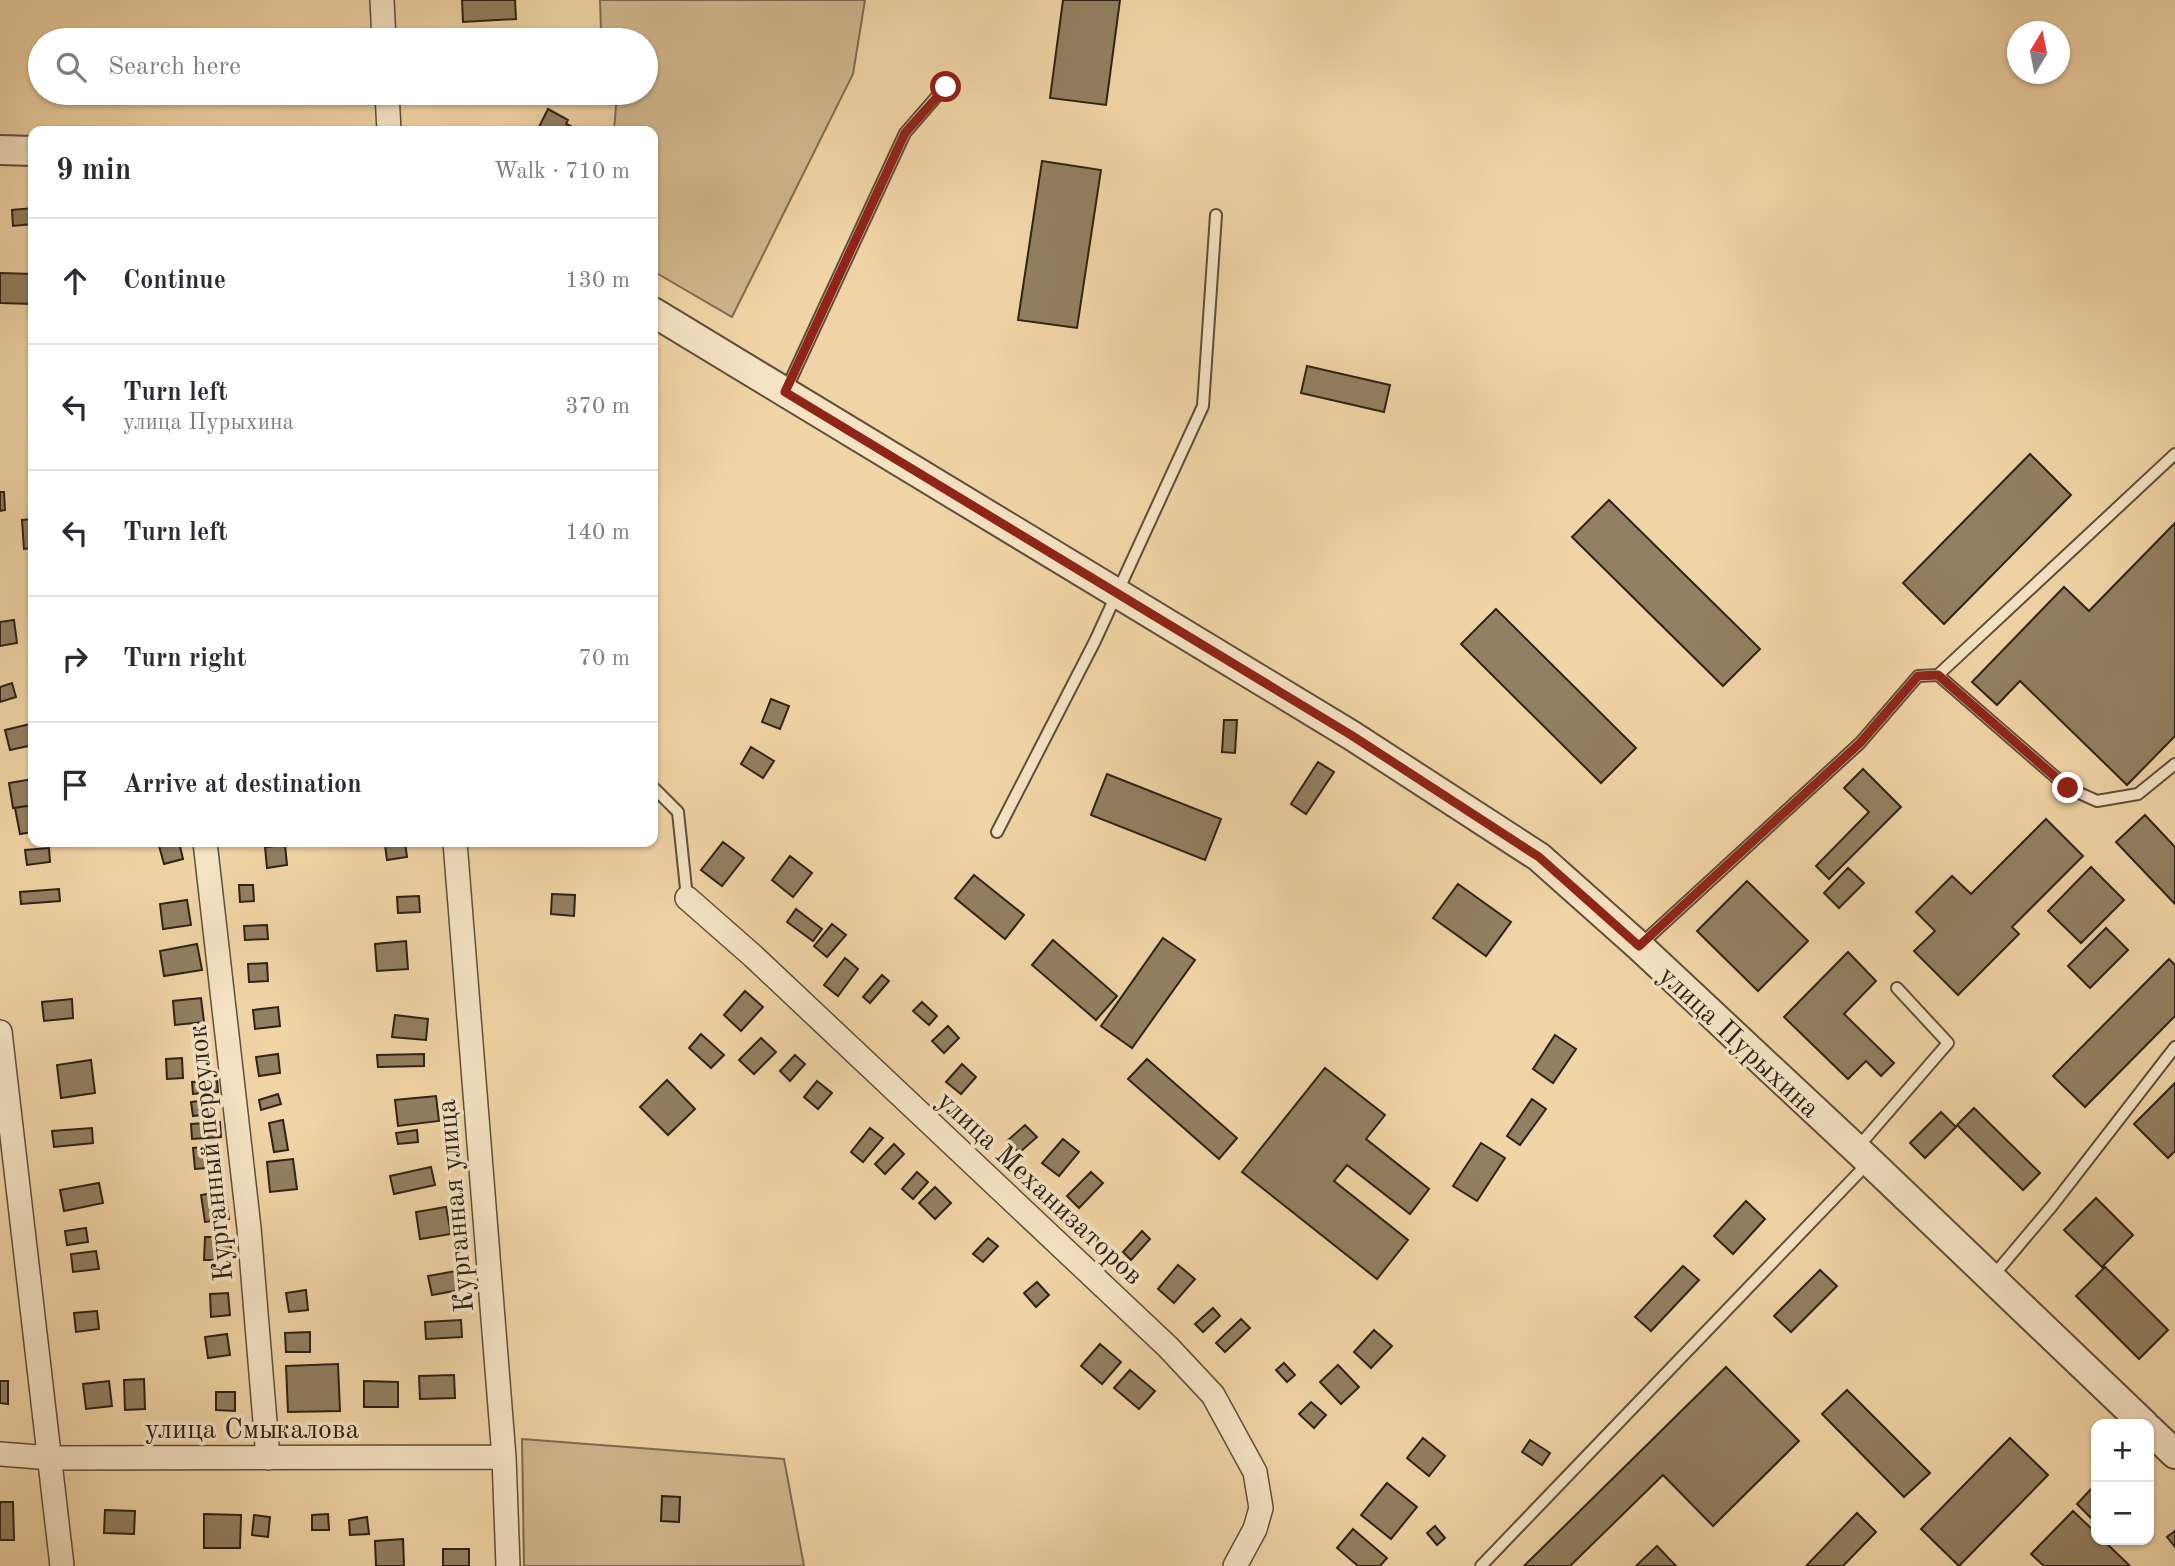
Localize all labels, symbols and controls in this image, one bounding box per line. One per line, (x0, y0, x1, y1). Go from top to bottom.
north arrow (2007, 21, 2070, 84)
search box (28, 28, 658, 105)
icon: search (52, 48, 90, 86)
text: Search here (108, 54, 241, 80)
route start (930, 71, 961, 102)
text: 9 min (56, 156, 131, 186)
text: Walk · 710 m (494, 160, 630, 183)
icon: ahead (56, 262, 94, 300)
text: Continue (123, 268, 226, 294)
text: 130 m (565, 269, 630, 292)
text: Turn left (123, 380, 228, 406)
icon: left (56, 388, 94, 426)
text: 370 m (565, 395, 630, 418)
text: улица Пурыхина (123, 411, 294, 434)
icon: left (56, 514, 94, 552)
text: Turn left (123, 520, 228, 546)
text: 140 m (565, 521, 630, 544)
icon: right (56, 640, 94, 678)
text: Turn right (123, 646, 246, 672)
text: 70 m (579, 647, 630, 670)
icon: arrive (56, 766, 94, 804)
text: Arrive at destination (123, 772, 362, 798)
route end (2052, 772, 2083, 803)
street label: улица Пурыхина (1652, 962, 1824, 1125)
street label: Курганный переулок (185, 1023, 239, 1282)
street label: улица Механизаторов (931, 1087, 1147, 1291)
street label: Курганная улица (434, 1098, 480, 1313)
street label: улица Смыкалова (145, 1417, 359, 1445)
map controls (2091, 1419, 2154, 1545)
button: + (2091, 1419, 2154, 1482)
button: − (2091, 1482, 2154, 1545)

